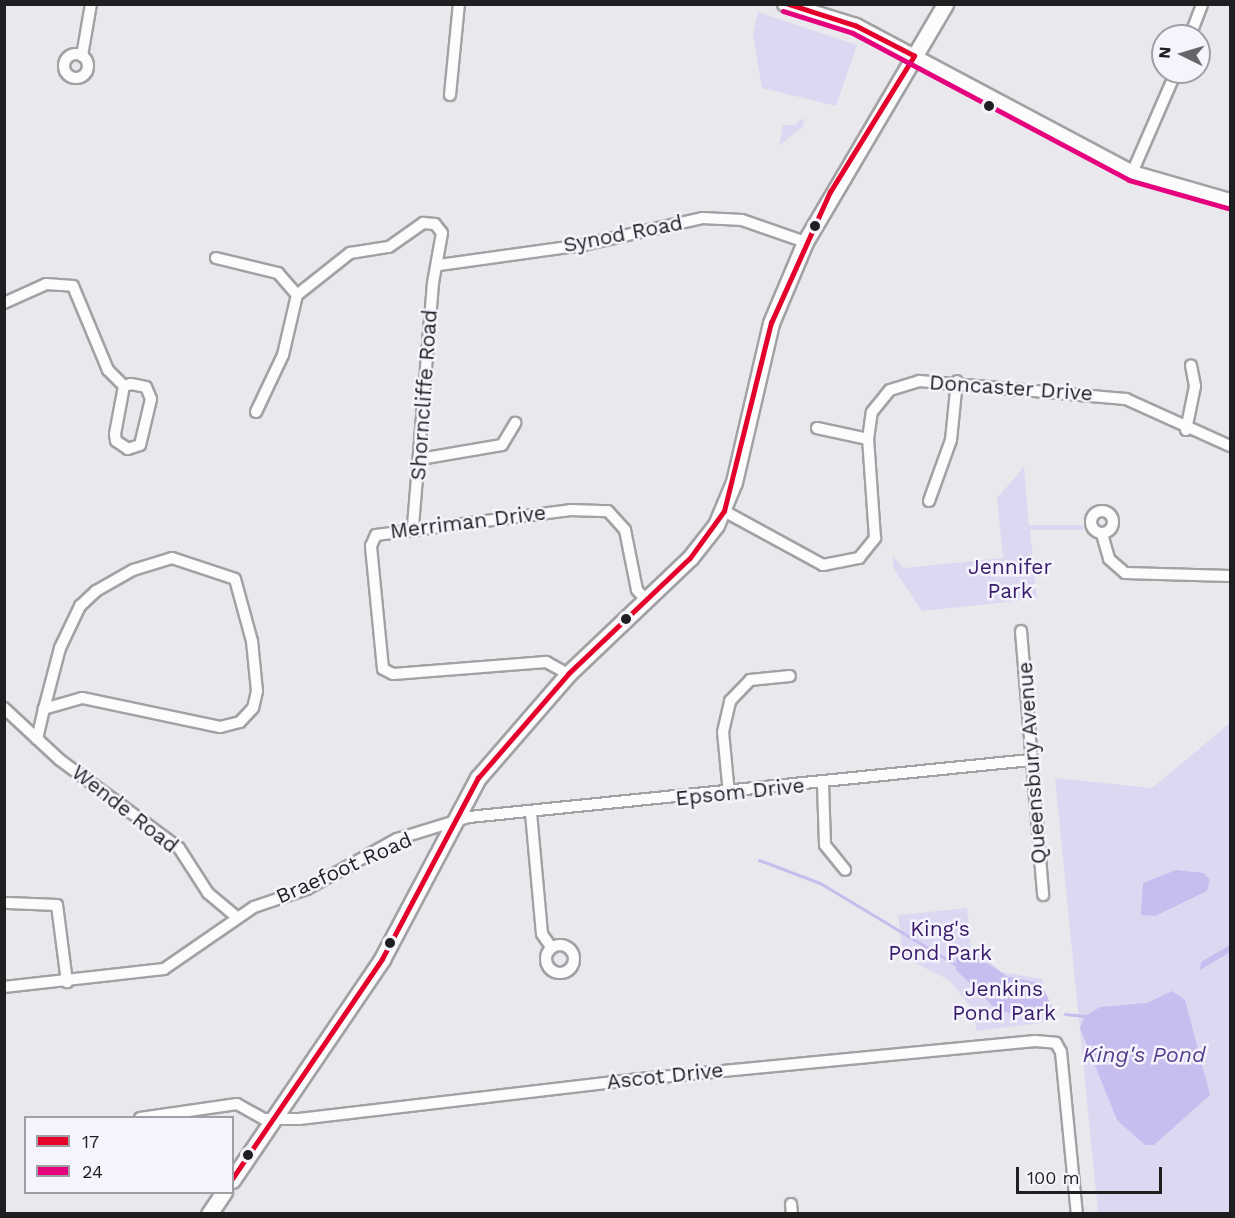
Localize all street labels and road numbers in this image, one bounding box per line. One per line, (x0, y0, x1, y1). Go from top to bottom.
street label: Synod Road (561, 210, 685, 258)
street label: Shorncliffe Road (405, 309, 443, 481)
street label: Doncaster Drive (928, 370, 1094, 406)
street label: Merriman Drive (389, 500, 547, 544)
street label: Queensbury Avenue (1012, 660, 1052, 866)
street label: Wende Road (67, 760, 183, 858)
street label: Epsom Drive (674, 773, 806, 811)
street label: Braefoot Road (272, 827, 416, 909)
street label: Ascot Drive (605, 1057, 725, 1095)

